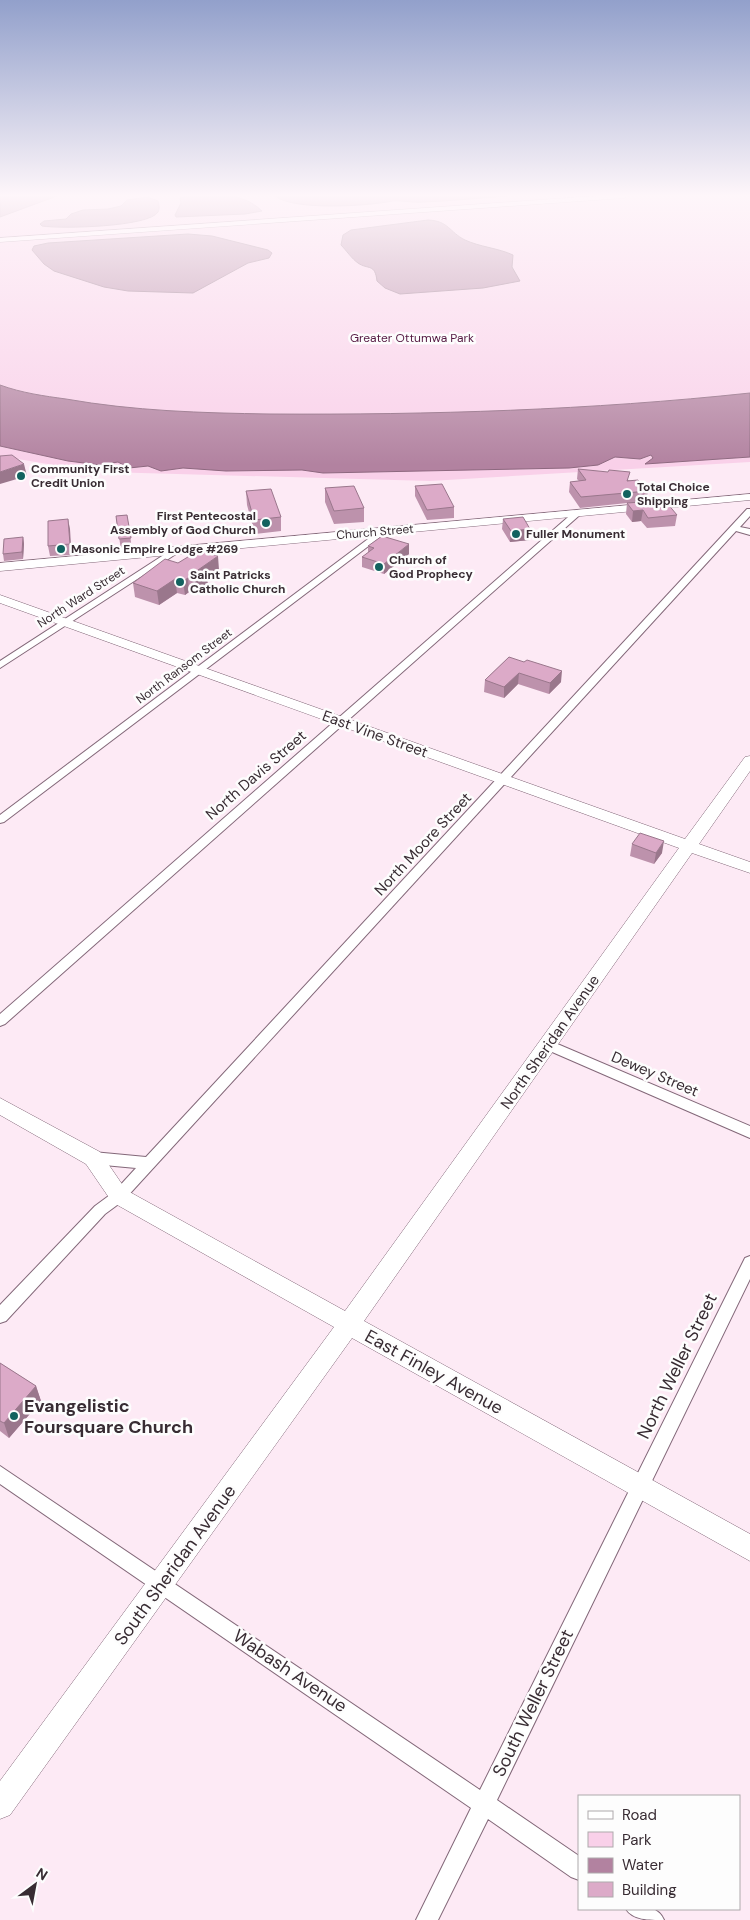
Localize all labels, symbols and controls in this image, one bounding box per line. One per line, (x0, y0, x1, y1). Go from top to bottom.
park label: Greater Ottumwa Park (350, 330, 474, 346)
place label: Community First Credit Union (31, 461, 129, 491)
marker: Community First Credit Union (15, 470, 27, 482)
place label: Total Choice Shipping (637, 479, 710, 509)
marker: Total Choice Shipping (621, 488, 633, 500)
place label: First Pentecostal Assembly of God Church (110, 508, 256, 538)
marker: First Pentecostal Assembly of God Church (260, 517, 272, 529)
street label: Church Street (336, 521, 415, 543)
place label: Fuller Monument (526, 526, 625, 542)
marker: Fuller Monument (510, 528, 522, 540)
place label: Masonic Empire Lodge #269 (71, 541, 239, 557)
marker: Masonic Empire Lodge #269 (55, 543, 67, 555)
place label: Church of God Prophecy (389, 552, 474, 582)
marker: Church of God Prophecy (373, 561, 385, 573)
street label: North Ward Street (34, 563, 128, 631)
place label: Saint Patricks Catholic Church (190, 567, 286, 597)
marker: Saint Patricks Catholic Church (174, 576, 186, 588)
street label: North Ransom Street (133, 625, 235, 707)
street label: East Vine Street (319, 706, 431, 762)
street label: North Davis Street (201, 726, 311, 824)
street label: North Moore Street (370, 788, 476, 900)
street label: North Sheridan Avenue (496, 971, 604, 1113)
street label: Dewey Street (608, 1047, 702, 1101)
street label: North Weller Street (631, 1289, 723, 1443)
street label: East Finley Avenue (361, 1324, 507, 1420)
place label: Evangelistic Foursquare Church (24, 1394, 193, 1439)
marker: Evangelistic Foursquare Church (8, 1410, 20, 1422)
street label: South Sheridan Avenue (109, 1480, 241, 1650)
street label: Wabash Avenue (228, 1624, 352, 1718)
street label: South Weller Street (487, 1625, 579, 1781)
legend (578, 1795, 740, 1910)
text: Road (622, 1805, 657, 1825)
text: Park (622, 1830, 652, 1850)
text: Water (622, 1855, 664, 1875)
north arrow (10, 1860, 60, 1910)
text: N (33, 1864, 51, 1884)
text: Building (622, 1880, 677, 1900)

